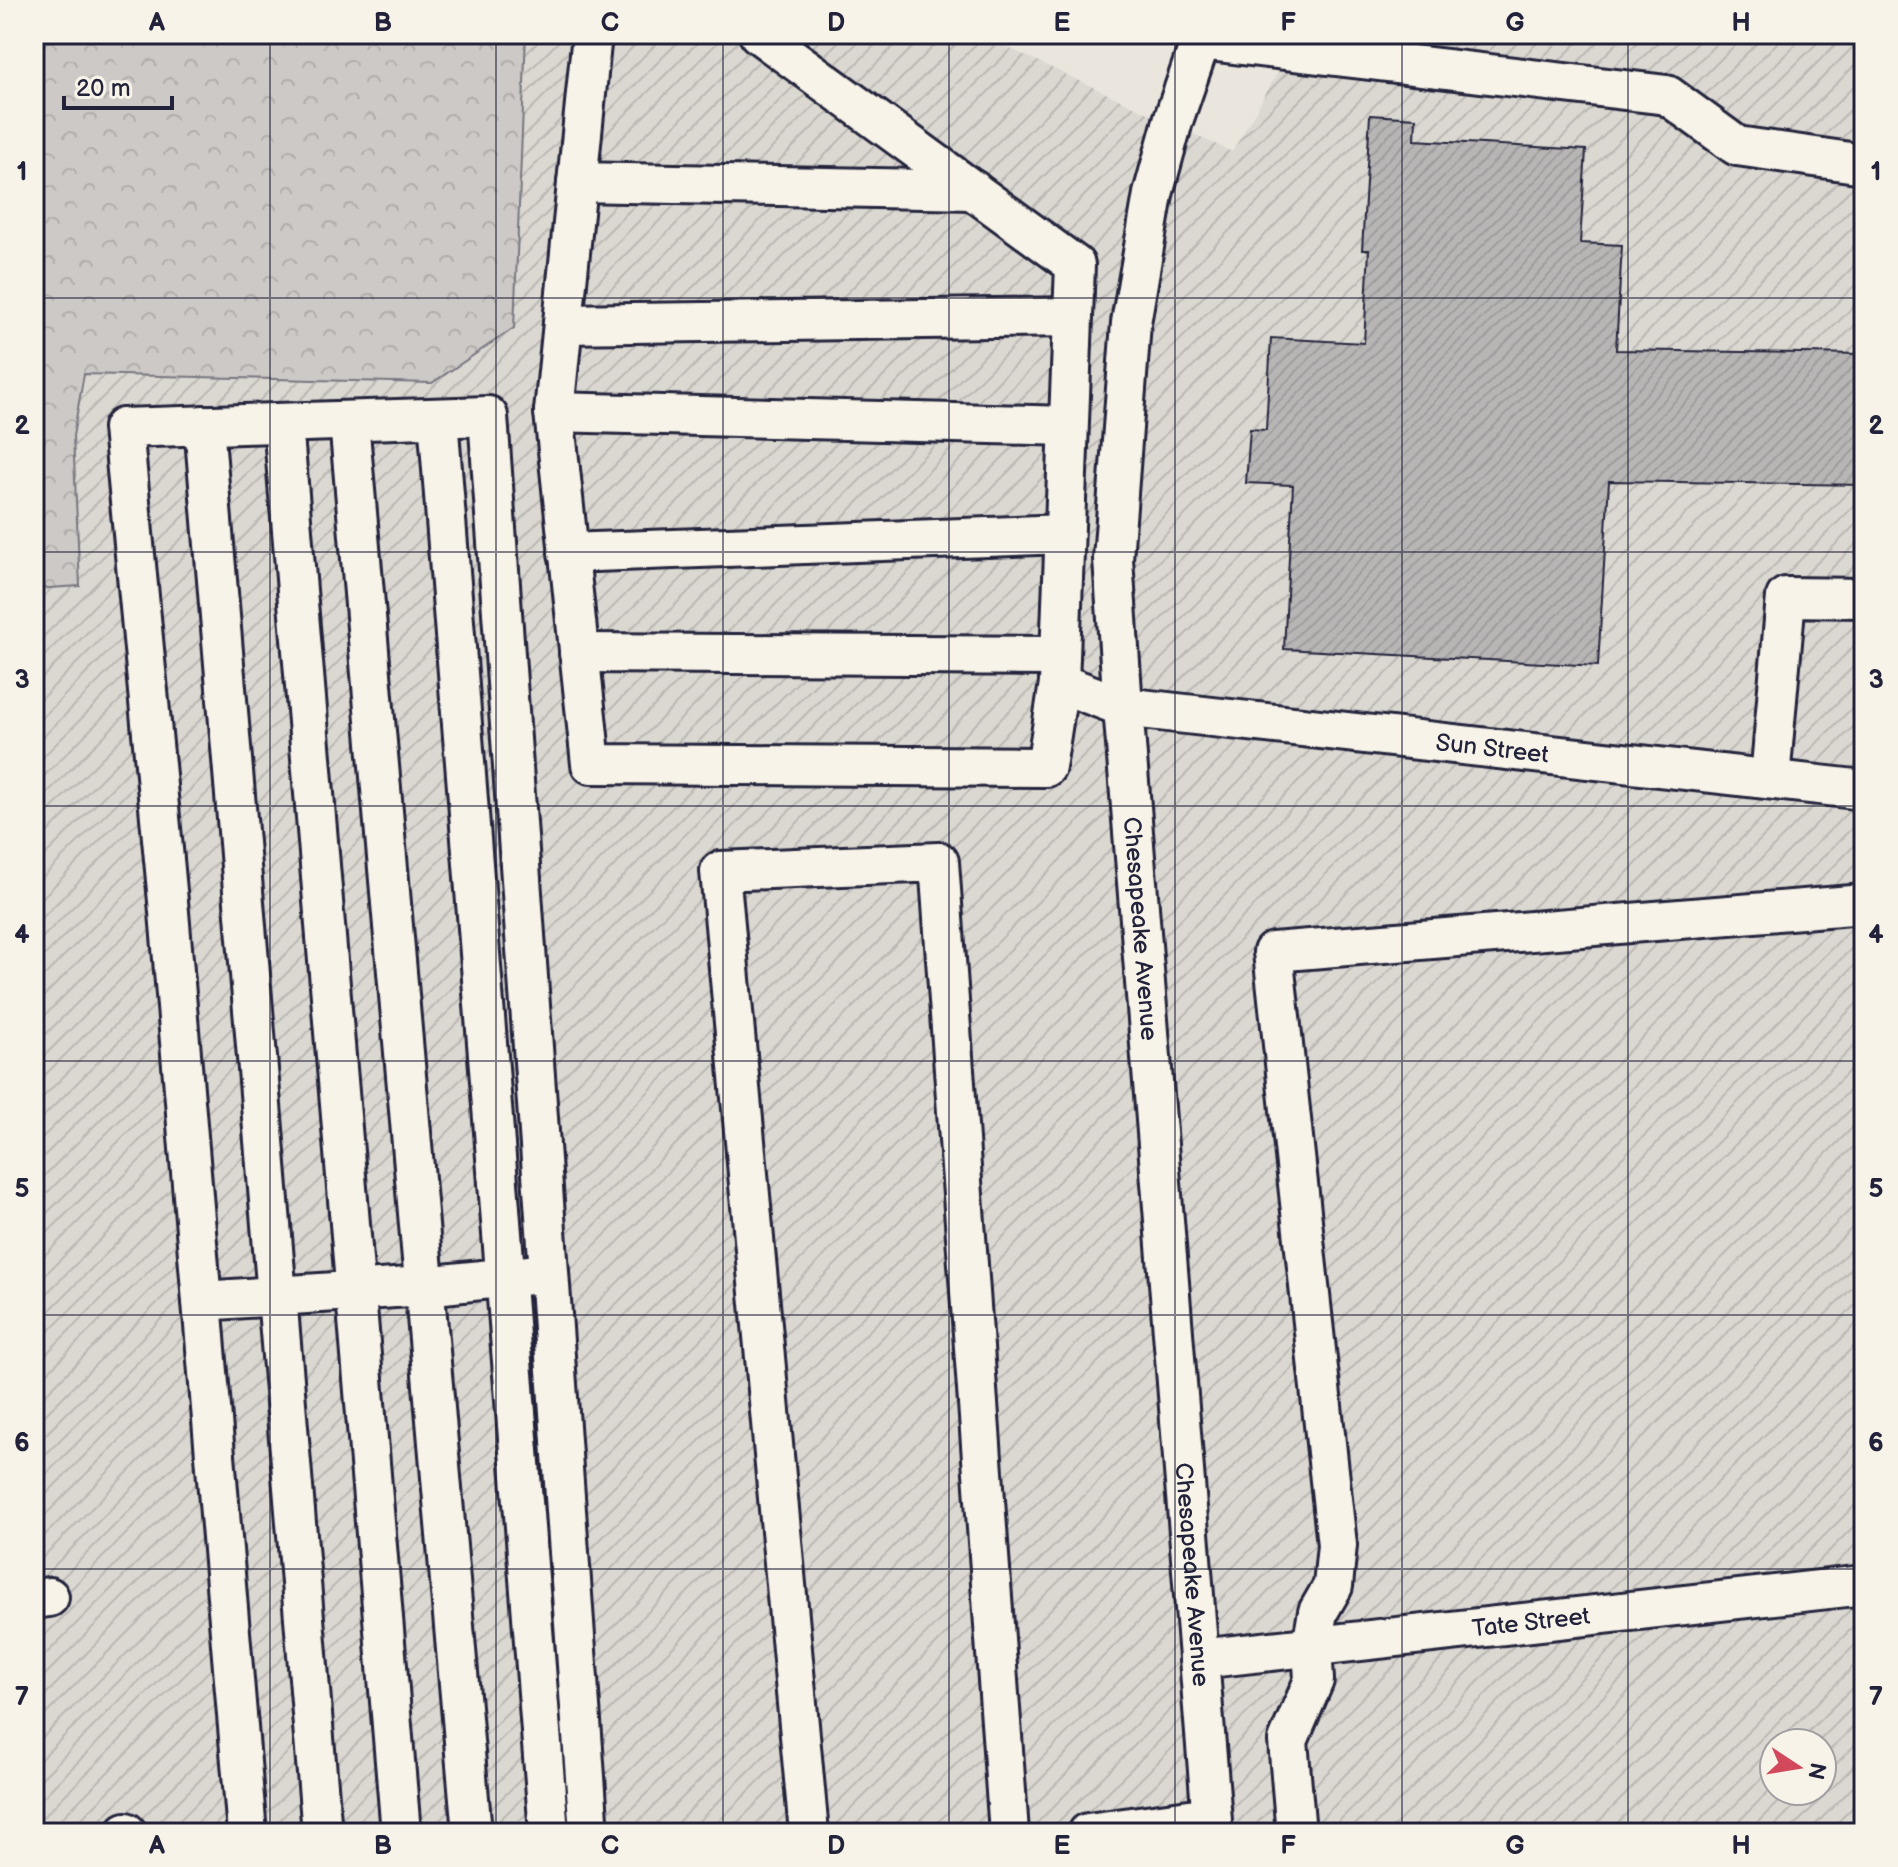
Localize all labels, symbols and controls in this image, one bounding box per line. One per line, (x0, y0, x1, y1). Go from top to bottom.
text: A (148, 8, 165, 39)
text: B (374, 8, 392, 39)
text: C (601, 8, 619, 39)
text: D (827, 8, 845, 39)
text: E (1054, 8, 1071, 39)
text: F (1280, 8, 1296, 39)
text: G (1505, 8, 1525, 39)
text: H (1731, 8, 1751, 39)
scale bar (64, 60, 172, 110)
text: 20 m (76, 74, 131, 103)
text: 1 (17, 157, 27, 188)
text: 1 (1871, 157, 1881, 188)
text: 2 (14, 411, 30, 442)
text: 2 (1868, 411, 1884, 442)
text: 3 (14, 665, 30, 696)
text: 3 (1868, 665, 1884, 696)
street label: Sun Street (1434, 728, 1551, 770)
street label: Chesapeake Avenue (1117, 816, 1164, 1042)
text: 4 (14, 920, 30, 951)
text: 4 (1868, 920, 1884, 951)
text: 5 (14, 1174, 30, 1205)
text: 5 (1868, 1174, 1884, 1205)
text: 6 (14, 1428, 30, 1459)
text: 6 (1868, 1428, 1884, 1459)
street label: Chesapeake Avenue (1168, 1462, 1215, 1688)
street label: Tate Street (1471, 1602, 1592, 1644)
text: 7 (15, 1682, 29, 1713)
text: 7 (1869, 1682, 1883, 1713)
north arrow (1758, 1727, 1838, 1807)
text: N (1801, 1760, 1831, 1782)
text: A (148, 1831, 165, 1862)
text: B (374, 1831, 392, 1862)
text: C (601, 1831, 619, 1862)
text: D (827, 1831, 845, 1862)
text: E (1054, 1831, 1071, 1862)
text: F (1280, 1831, 1296, 1862)
text: G (1505, 1831, 1525, 1862)
text: H (1731, 1831, 1751, 1862)

